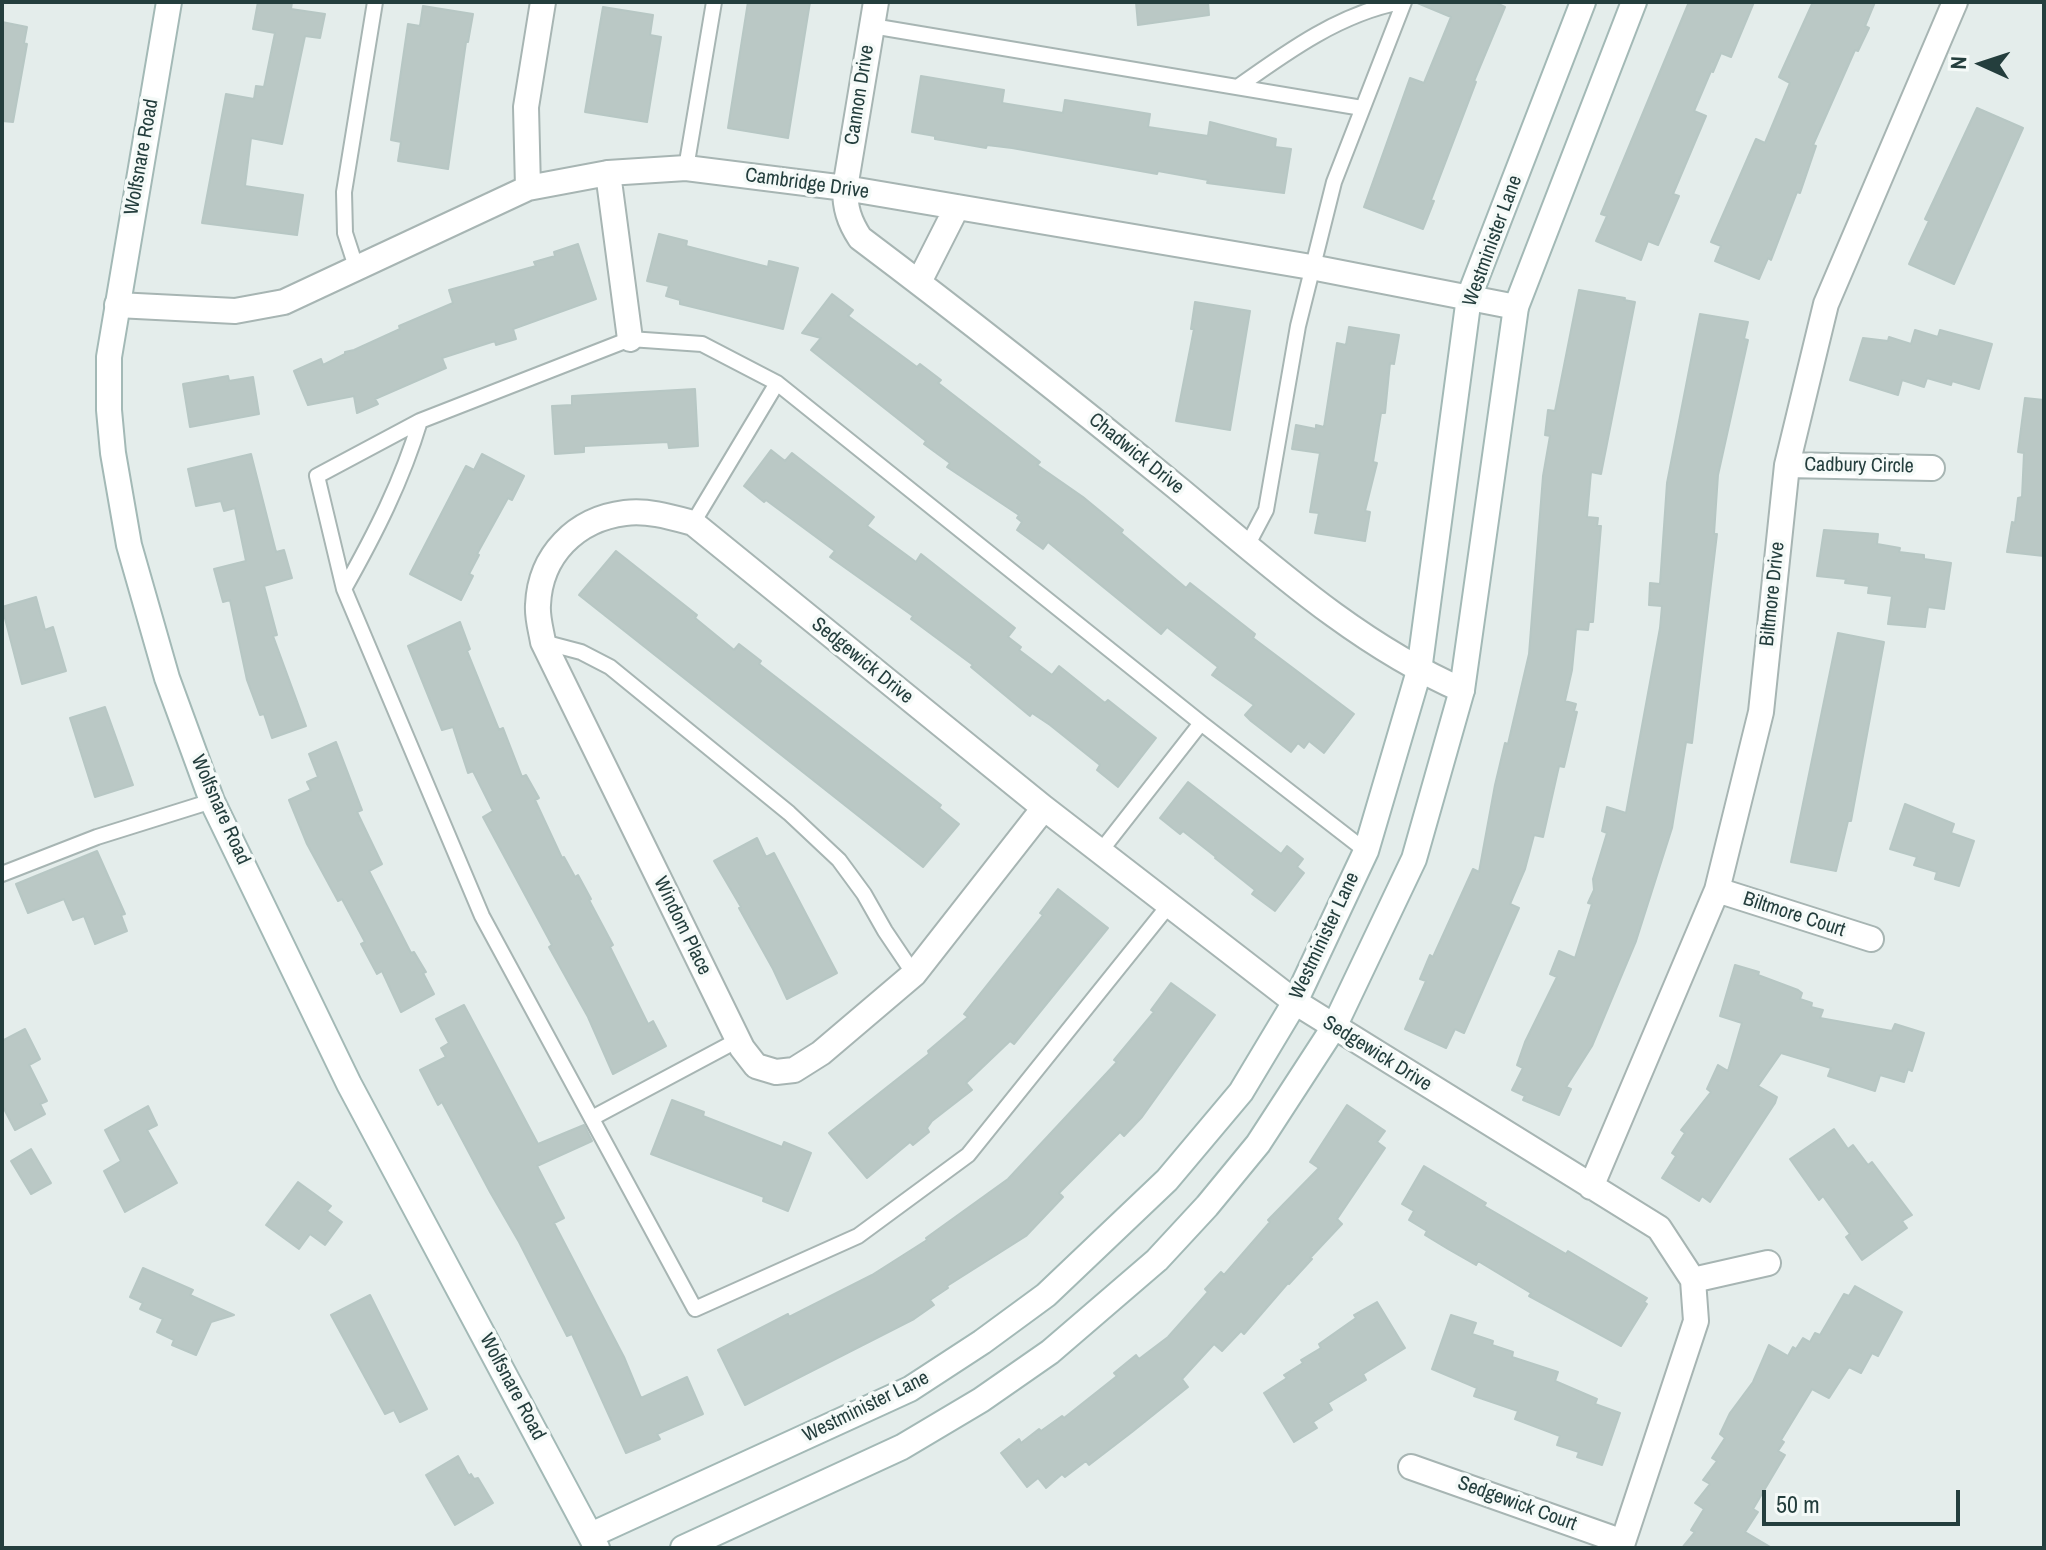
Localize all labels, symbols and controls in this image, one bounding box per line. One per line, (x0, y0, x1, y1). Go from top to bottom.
north arrow (1942, 24, 2022, 104)
street label: Cannon Drive (840, 43, 880, 147)
text: N (1943, 55, 1973, 70)
street label: Wolfsnare Road (120, 97, 164, 217)
street label: Cambridge Drive (744, 163, 870, 205)
street label: Westminister Lane (1458, 172, 1528, 310)
street label: Chadwick Drive (1083, 408, 1189, 500)
street label: Cadbury Circle (1804, 453, 1914, 479)
street label: Biltmore Drive (1756, 541, 1790, 647)
street label: Sedgewick Drive (806, 613, 918, 709)
street label: Wolfsnare Road (185, 752, 255, 868)
street label: Westminister Lane (1285, 869, 1365, 1003)
street label: Windom Place (648, 873, 716, 979)
street label: Biltmore Court (1740, 887, 1848, 943)
street label: Sedgewick Drive (1318, 1011, 1436, 1097)
street label: Wolfsnare Road (474, 1330, 550, 1444)
street label: Westminister Lane (799, 1366, 933, 1448)
street label: Sedgewick Court (1454, 1471, 1580, 1537)
scale bar (1766, 1474, 1964, 1524)
text: 50 m (1776, 1488, 1820, 1520)

